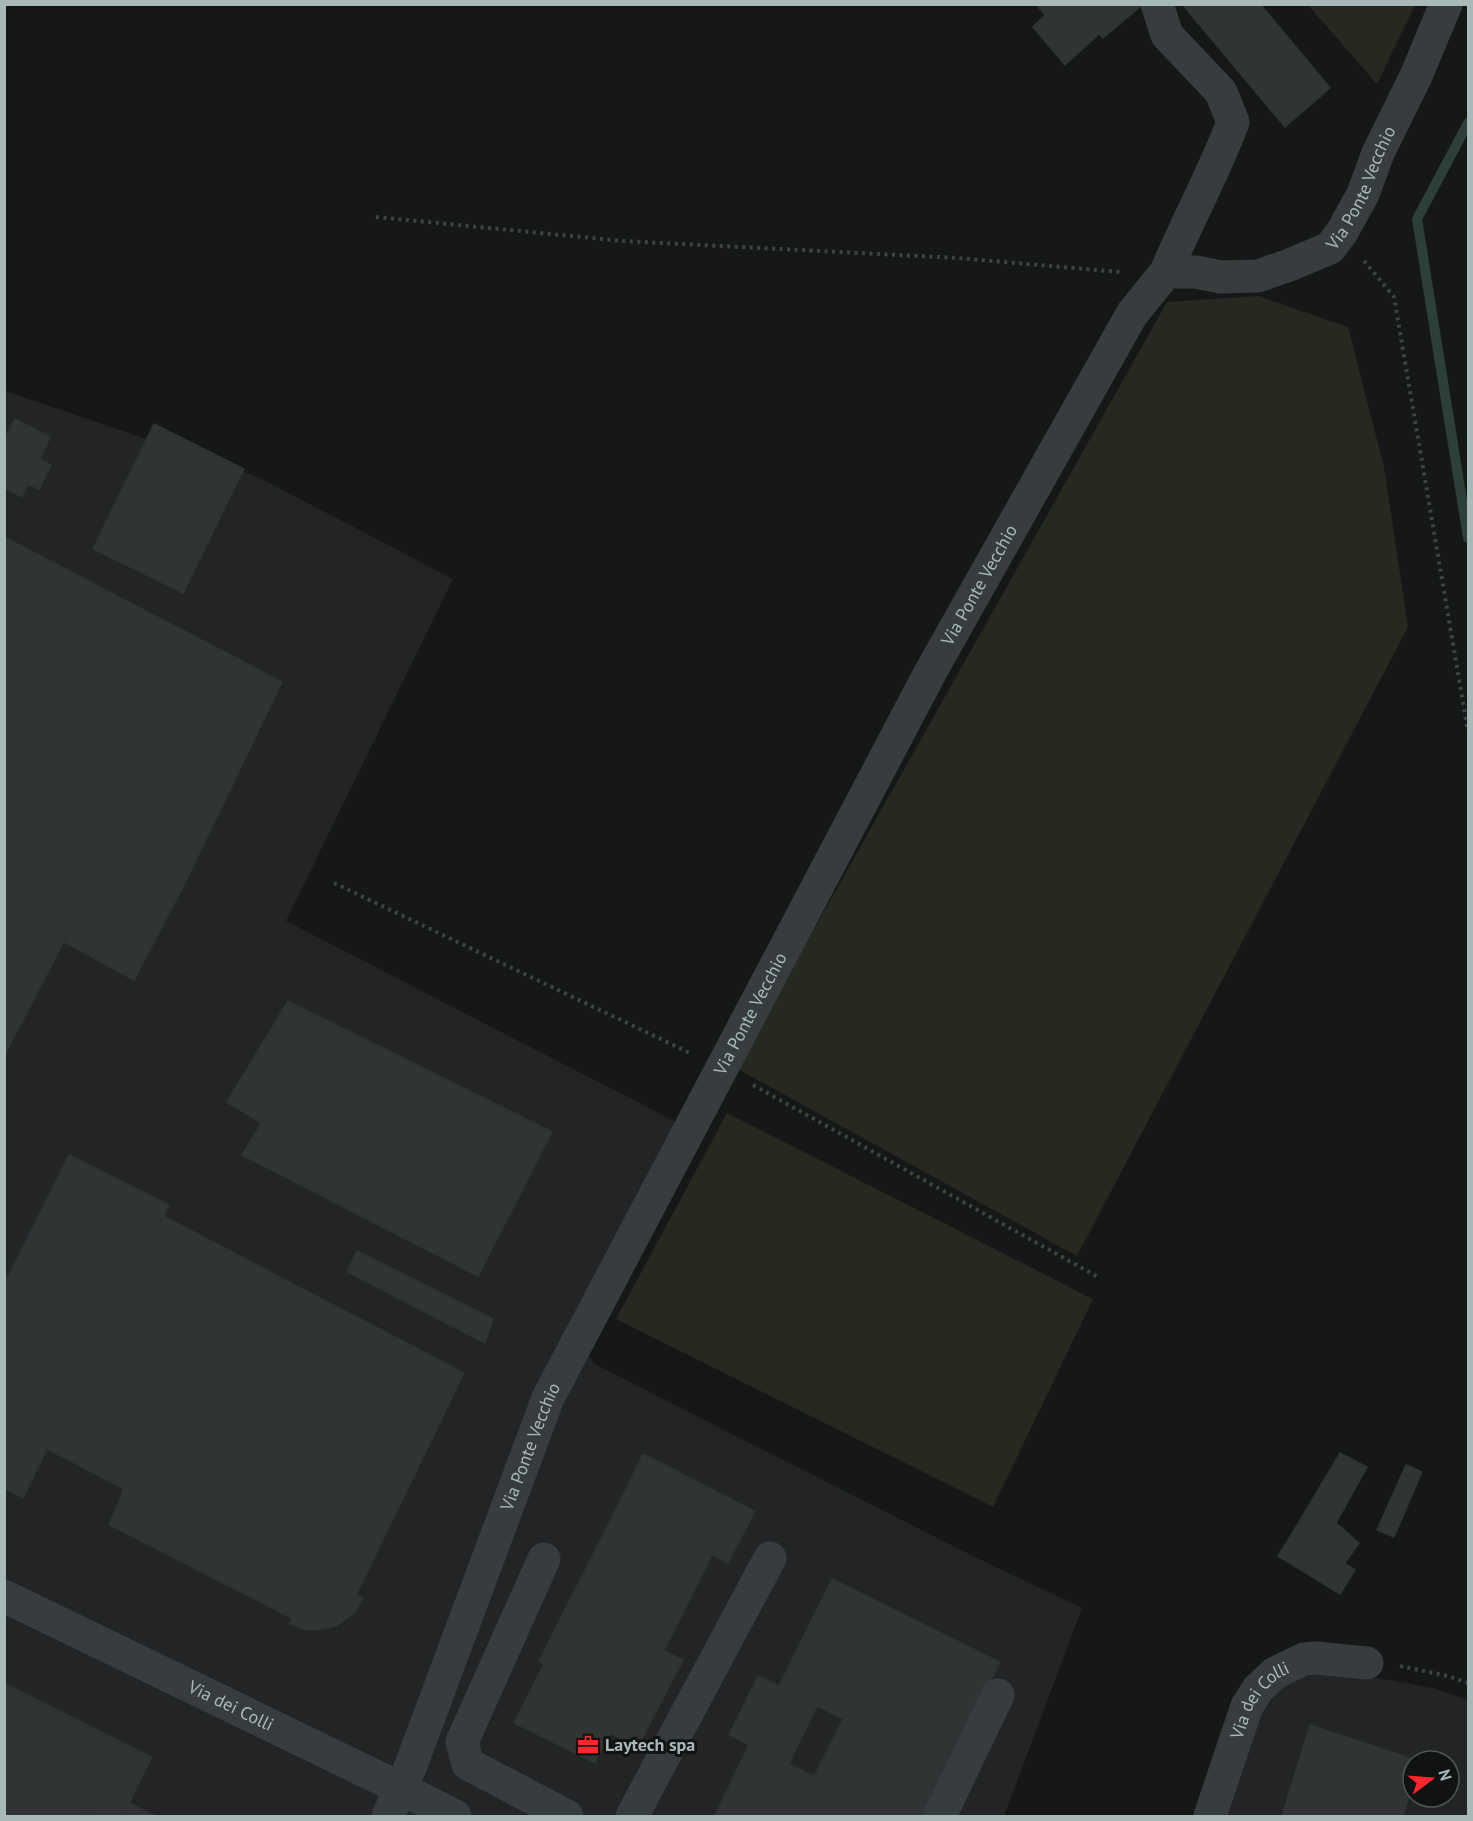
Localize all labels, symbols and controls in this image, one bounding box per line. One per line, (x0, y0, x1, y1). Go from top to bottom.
street label: Via Ponte Vecchio (1320, 122, 1401, 255)
street label: Via Ponte Vecchio (935, 520, 1022, 650)
street label: Via Ponte Vecchio (708, 948, 792, 1080)
street label: Via Ponte Vecchio (495, 1378, 565, 1515)
street label: Via dei Colli (1224, 1656, 1293, 1743)
street label: Via dei Colli (184, 1675, 277, 1736)
office icon: Laytech spa (576, 1733, 600, 1757)
place label: Laytech spa (605, 1733, 695, 1756)
north arrow (1401, 1749, 1461, 1809)
text: N (1434, 1767, 1456, 1783)

